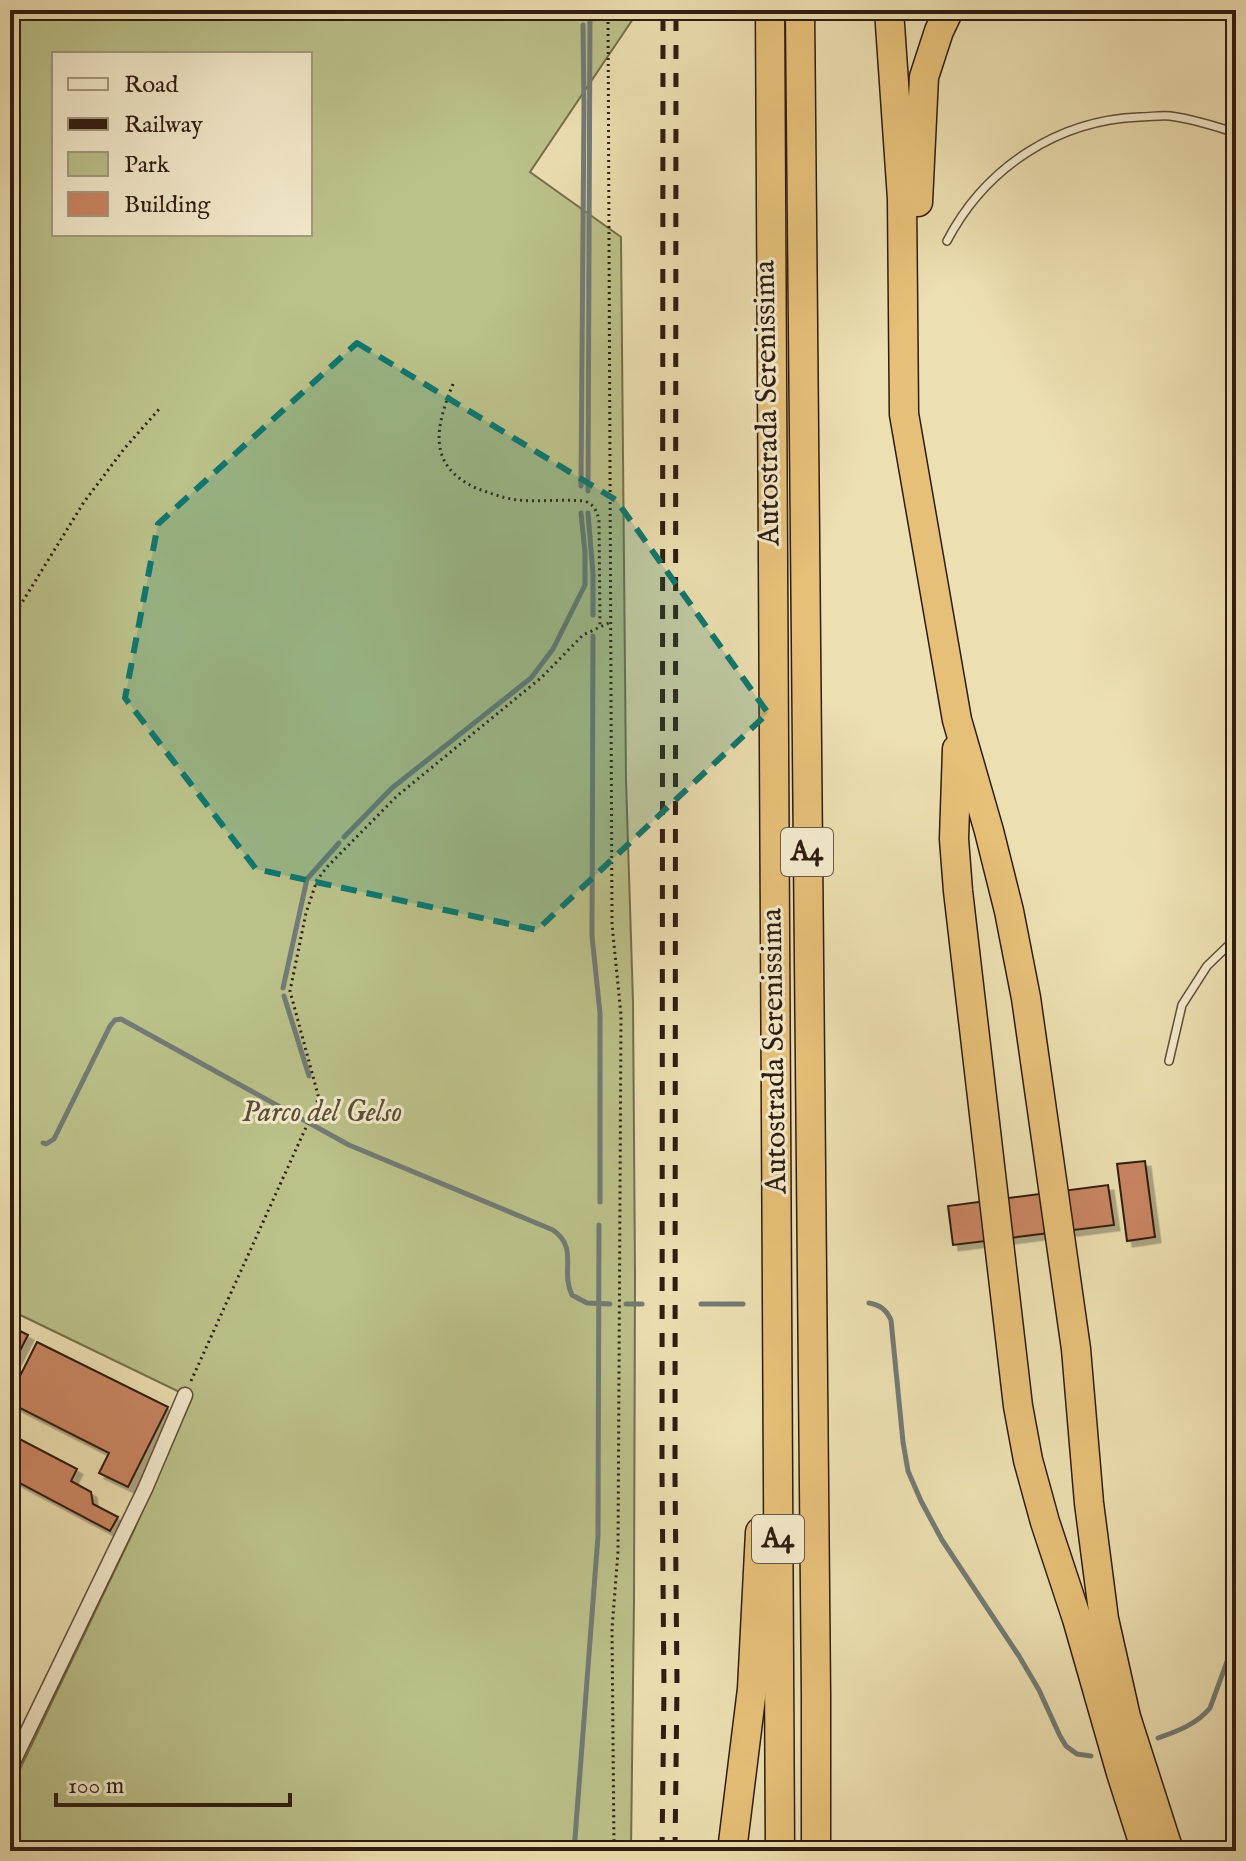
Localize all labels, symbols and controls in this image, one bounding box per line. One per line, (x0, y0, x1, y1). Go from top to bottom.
legend (52, 52, 312, 236)
text: Road (124, 70, 178, 101)
text: Railway (124, 110, 203, 141)
text: Park (124, 150, 170, 181)
text: Building (124, 190, 211, 221)
street label: Autostrada Serenissima (747, 260, 790, 547)
road number: A4 (781, 828, 833, 876)
street label: Autostrada Serenissima (754, 908, 797, 1195)
park label: Parco del Gelso (242, 1094, 402, 1132)
road number: A4 (752, 1515, 804, 1563)
scale bar (56, 1757, 290, 1807)
text: 100 m (68, 1771, 124, 1802)

